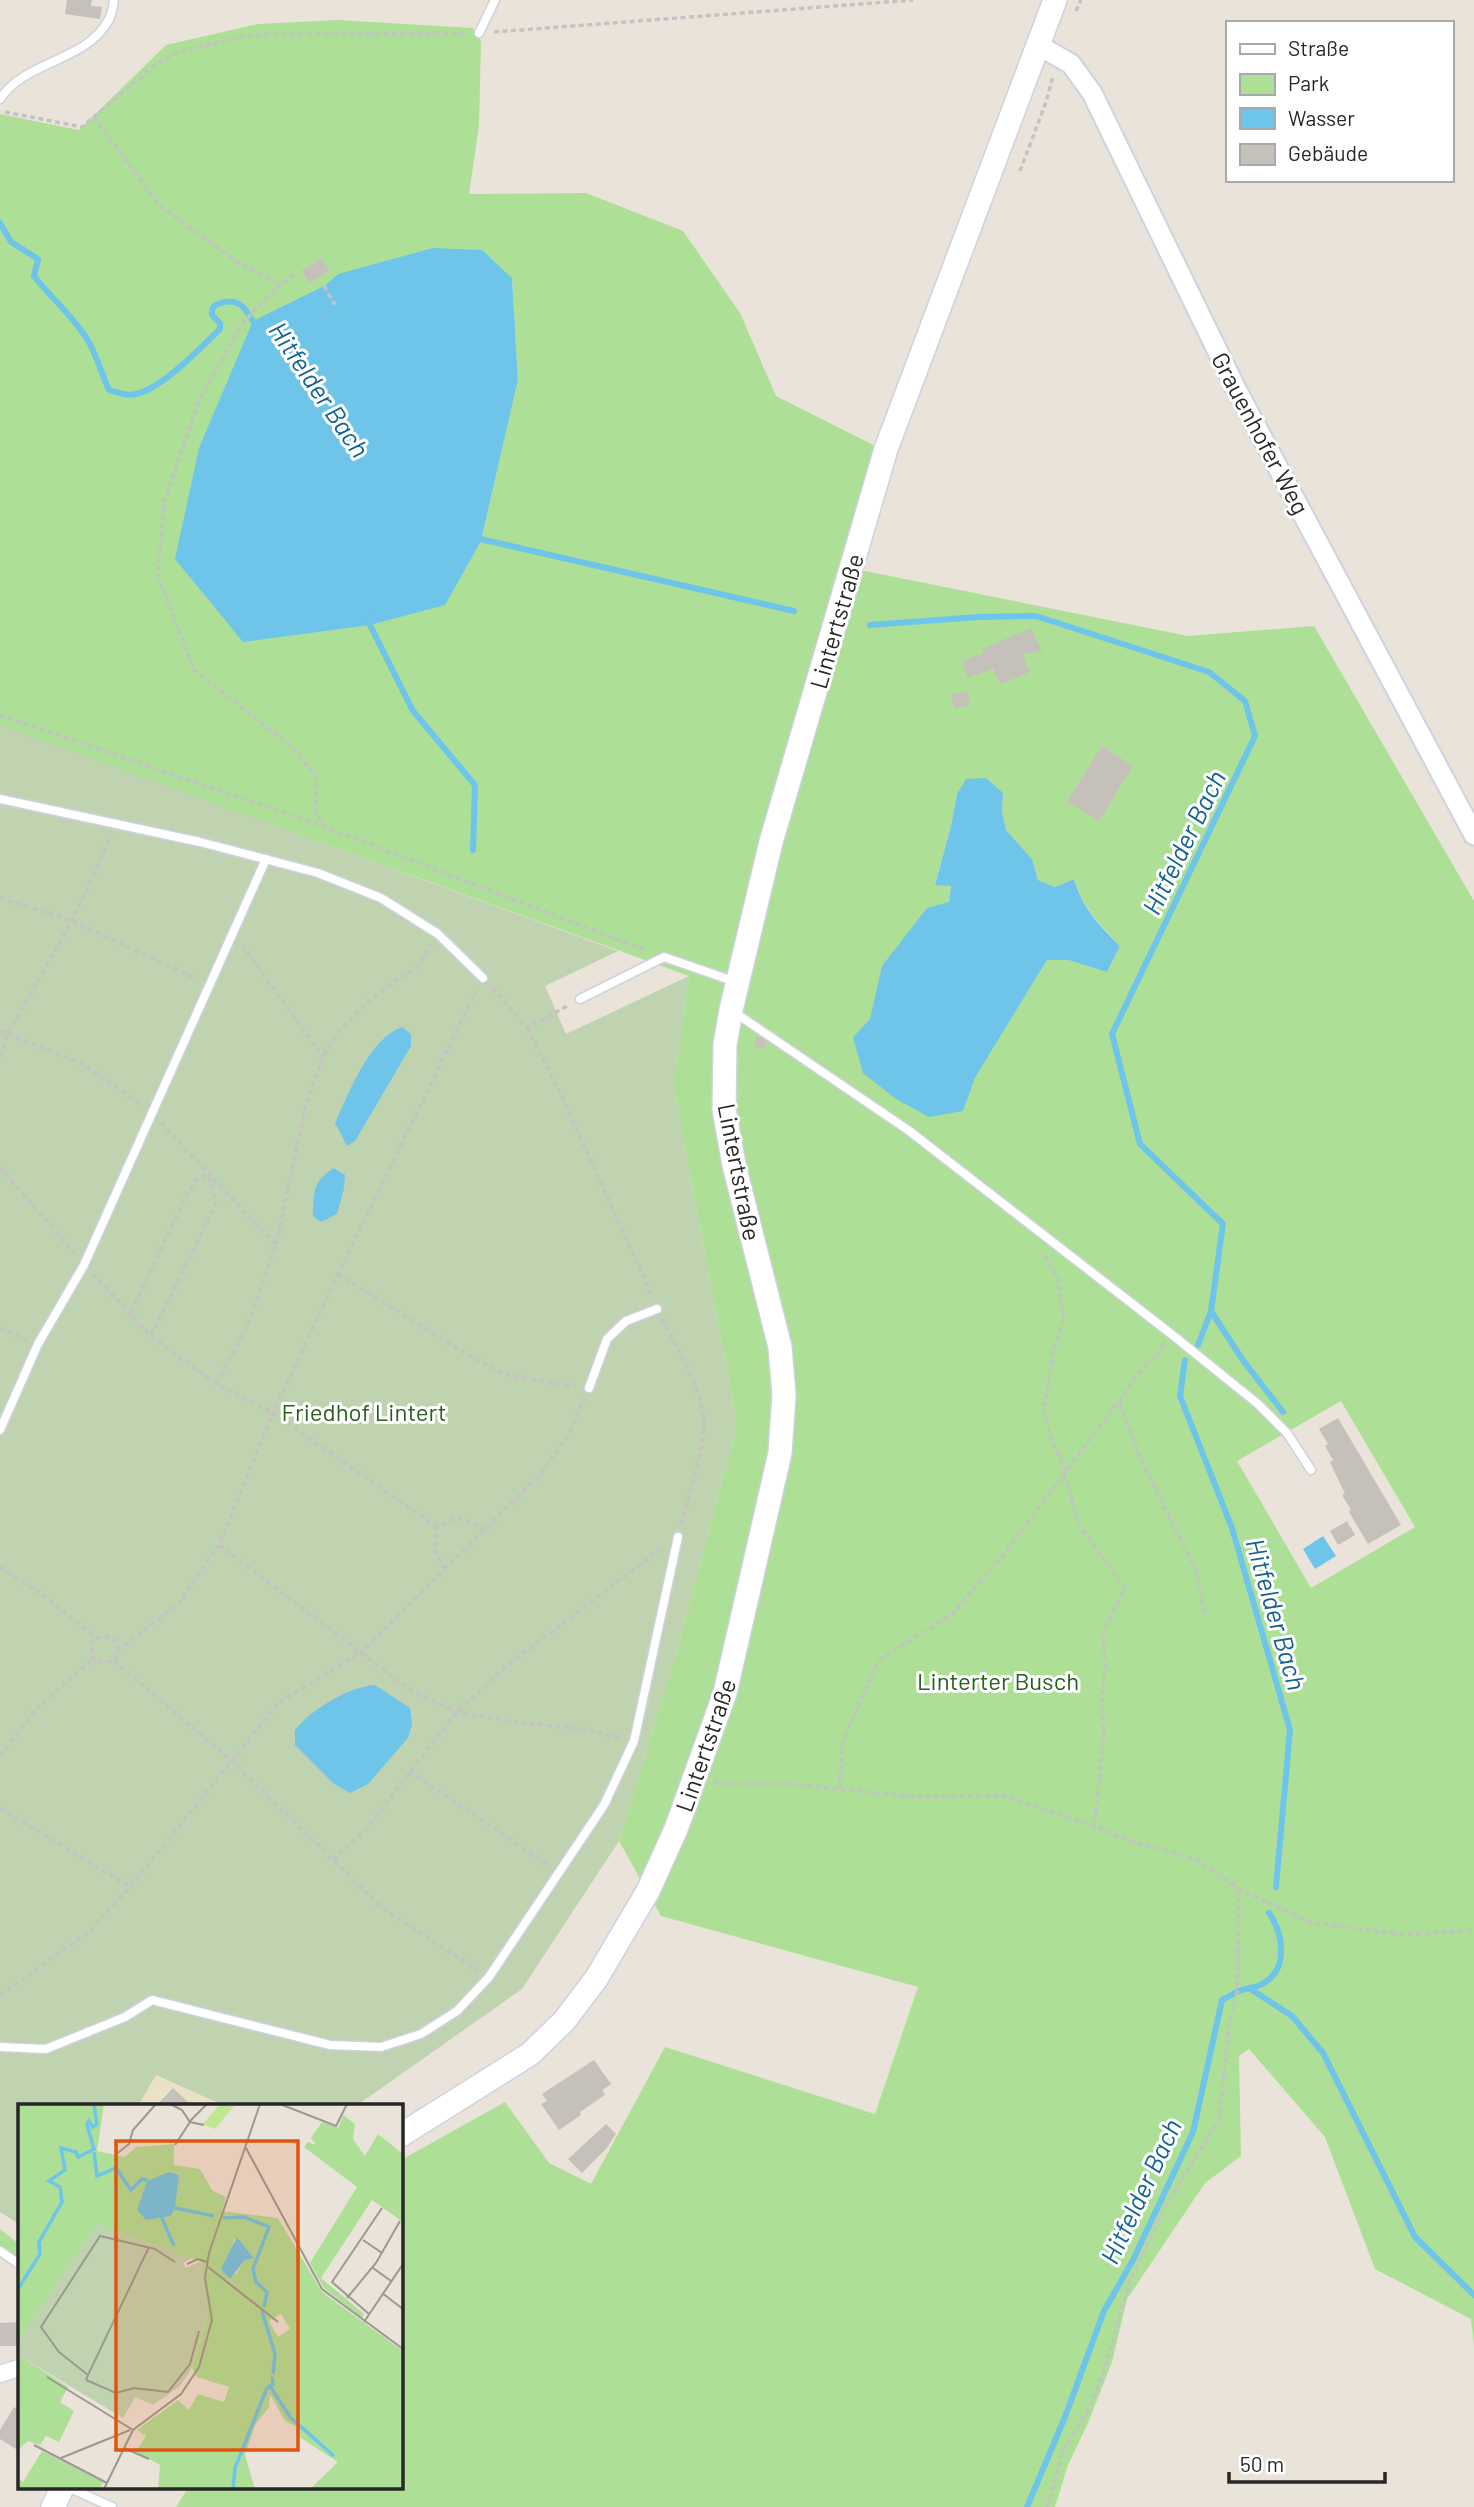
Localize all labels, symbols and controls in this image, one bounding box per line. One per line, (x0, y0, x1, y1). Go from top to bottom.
legend (1226, 21, 1453, 182)
text: Straße (1288, 35, 1349, 60)
text: Park (1288, 70, 1329, 95)
text: Wasser (1288, 105, 1355, 130)
text: Gebäude (1288, 140, 1368, 165)
water label: Hitfelder Bach (263, 316, 377, 462)
street label: Grauenhofer Weg (1206, 347, 1316, 519)
street label: Lintertstraße (803, 550, 869, 692)
water label: Hitfelder Bach (1135, 765, 1231, 919)
street label: Lintertstraße (713, 1101, 767, 1243)
park label: Friedhof Lintert (282, 1397, 446, 1426)
water label: Hitfelder Bach (1241, 1535, 1313, 1693)
park label: Linterter Busch (917, 1666, 1079, 1695)
street label: Lintertstraße (669, 1675, 741, 1815)
inset map (18, 2104, 402, 2490)
water label: Hitfelder Bach (1093, 2114, 1187, 2268)
scale bar (1229, 2440, 1385, 2484)
text: 50 m (1240, 2451, 1284, 2476)

